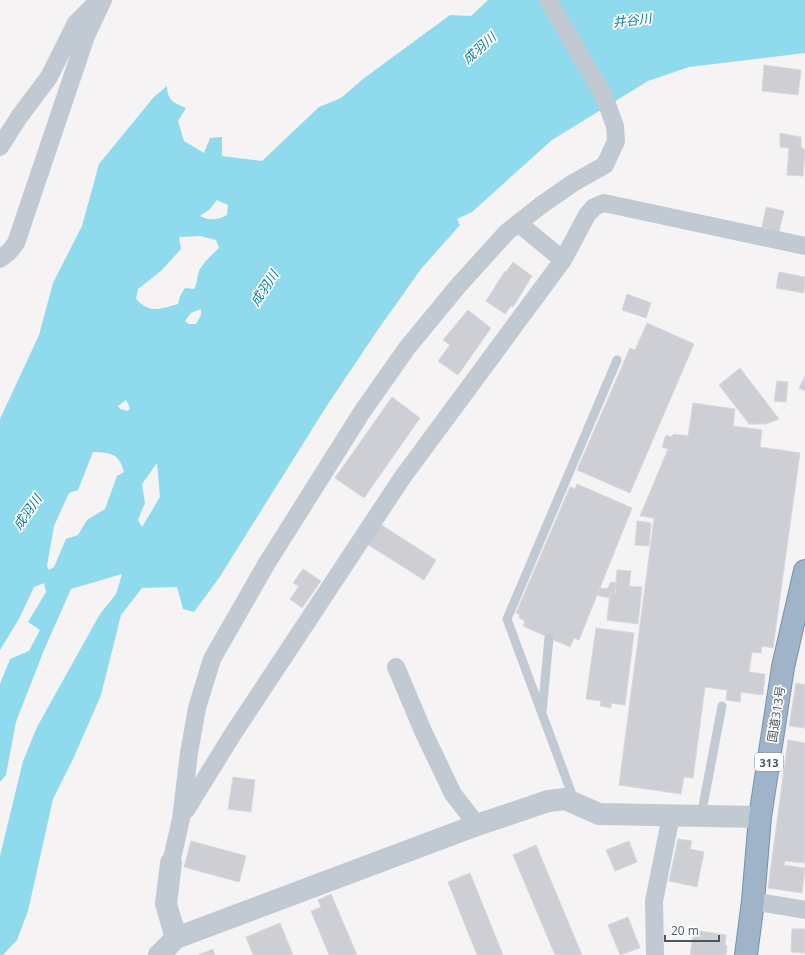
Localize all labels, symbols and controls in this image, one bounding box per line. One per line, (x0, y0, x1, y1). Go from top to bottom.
water label: 井谷川 (612, 8, 654, 31)
water label: 成羽川 (458, 27, 501, 68)
water label: 成羽川 (246, 265, 283, 309)
water label: 成羽川 (8, 489, 47, 533)
street label: 国道313号 (763, 685, 789, 743)
road number: 313 (755, 753, 783, 771)
scale bar (665, 917, 719, 943)
text: 20 m (671, 922, 699, 939)

